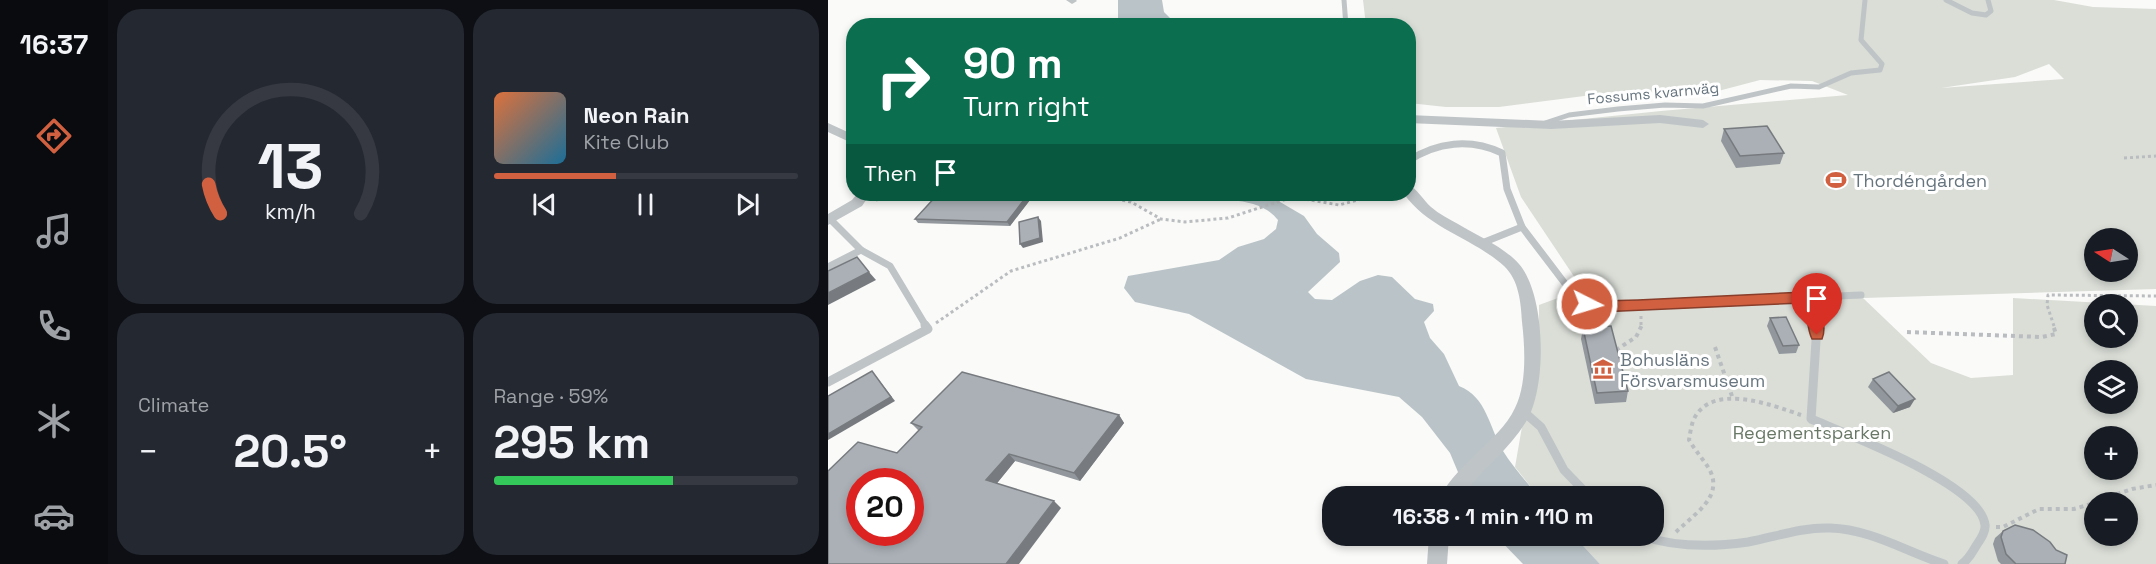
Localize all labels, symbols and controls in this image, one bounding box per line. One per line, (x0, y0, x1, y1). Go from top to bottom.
text: 16:37 (20, 27, 88, 62)
text: 90 m (963, 37, 1063, 90)
icon: right (864, 42, 942, 120)
street label: Fossums kvarnväg (1586, 78, 1720, 108)
text: Turn right (963, 89, 1090, 124)
text: Neon Rain (584, 101, 690, 129)
icon: directions (33, 115, 75, 157)
text: 13 (257, 127, 323, 206)
text: Kite Club (584, 129, 669, 155)
icon: arrive (929, 156, 962, 189)
text: Then (864, 159, 917, 187)
sports icon: Thordéngården (1824, 168, 1848, 192)
place label: Thordéngården (1853, 169, 1987, 192)
icon: previous (528, 188, 561, 221)
icon: pause (629, 188, 662, 221)
icon: next (731, 188, 764, 221)
text: km/h (265, 198, 316, 225)
icon: music (33, 210, 75, 252)
north arrow (2084, 228, 2138, 282)
map controls (2084, 228, 2138, 546)
position arrow (1555, 272, 1619, 336)
pin (1791, 273, 1842, 335)
icon: arrive (1800, 282, 1833, 315)
button: search (2084, 294, 2138, 348)
icon: phone (33, 305, 75, 347)
place label: Bohusläns Försvarsmuseum (1620, 348, 1765, 392)
museum icon: Bohusläns Försvarsmuseum (1591, 357, 1615, 381)
button: layers (2084, 360, 2138, 414)
text: Range · 59% (494, 383, 608, 409)
text: Climate (138, 392, 209, 418)
icon: climate (33, 400, 75, 442)
text: 295 km (494, 414, 650, 471)
park label: Regementsparken (1733, 421, 1891, 444)
text: 20.5° (234, 423, 347, 480)
button: + (2084, 426, 2138, 480)
text: − (138, 431, 158, 473)
text: + (422, 431, 443, 473)
speed limit sign: 20 (846, 468, 924, 546)
button: − (2084, 492, 2138, 546)
icon: car (33, 495, 75, 537)
text: 16:38 · 1 min · 110 m (1393, 502, 1593, 530)

